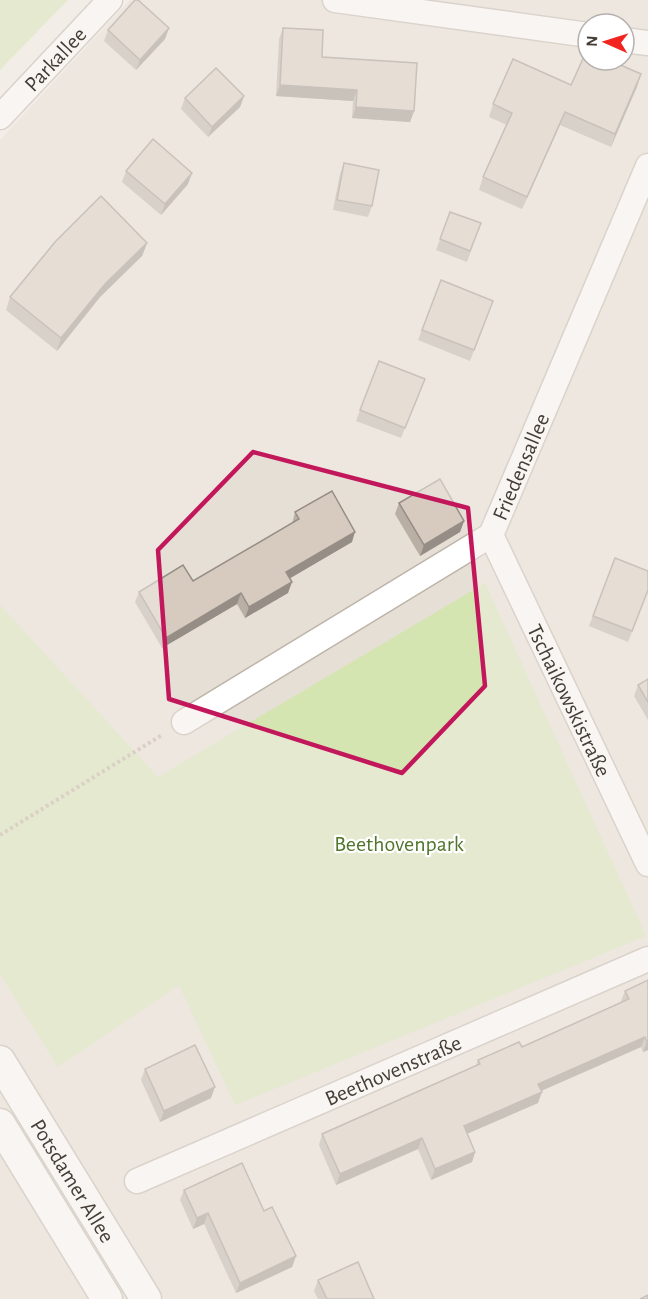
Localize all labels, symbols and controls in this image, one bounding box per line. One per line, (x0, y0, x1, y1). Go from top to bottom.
north arrow (576, 12, 636, 72)
street label: Parkallee (20, 23, 91, 96)
text: N (584, 35, 600, 47)
street label: Friedensallee (489, 410, 553, 523)
street label: Tschaikowskistraße (523, 621, 615, 780)
park label: Beethovenpark (334, 833, 464, 855)
street label: Beethovenstraße (322, 1032, 465, 1110)
street label: Potsdamer Allee (26, 1115, 118, 1246)

